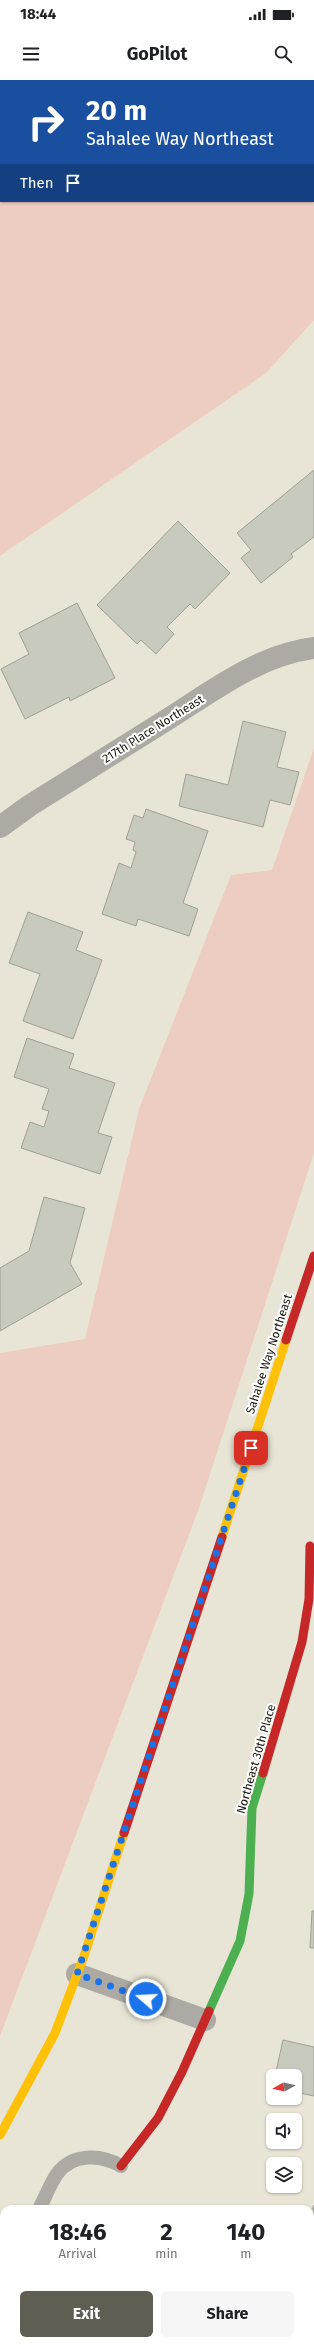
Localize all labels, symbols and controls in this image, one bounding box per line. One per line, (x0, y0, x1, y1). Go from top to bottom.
text: 18:44 (20, 5, 56, 23)
icon: menu (20, 43, 42, 65)
text: GoPilot (127, 43, 187, 65)
icon: search (272, 43, 294, 65)
text: 20 m (86, 94, 147, 127)
icon: right (20, 96, 72, 148)
text: Sahalee Way Northeast (86, 128, 274, 150)
icon: arrive (62, 172, 84, 194)
text: Then (20, 174, 54, 192)
street label: 217th Place Northeast (100, 692, 207, 766)
street label: Sahalee Way Northeast (243, 1292, 295, 1416)
pin (234, 1431, 268, 1465)
icon: arrive (240, 1437, 262, 1459)
street label: Northeast 30th Place (234, 1703, 278, 1815)
position arrow (125, 1978, 167, 2020)
north arrow (266, 2069, 302, 2105)
map controls (266, 2069, 302, 2193)
button: sound (266, 2113, 302, 2149)
button: layers (266, 2157, 302, 2193)
text: 18:46 (49, 2218, 107, 2246)
text: 2 (160, 2218, 173, 2246)
text: 140 (226, 2218, 265, 2246)
text: Arrival (59, 2246, 97, 2261)
text: min (155, 2246, 178, 2261)
text: m (240, 2246, 251, 2261)
button: Exit (20, 2291, 153, 2337)
button: Share (161, 2291, 294, 2337)

